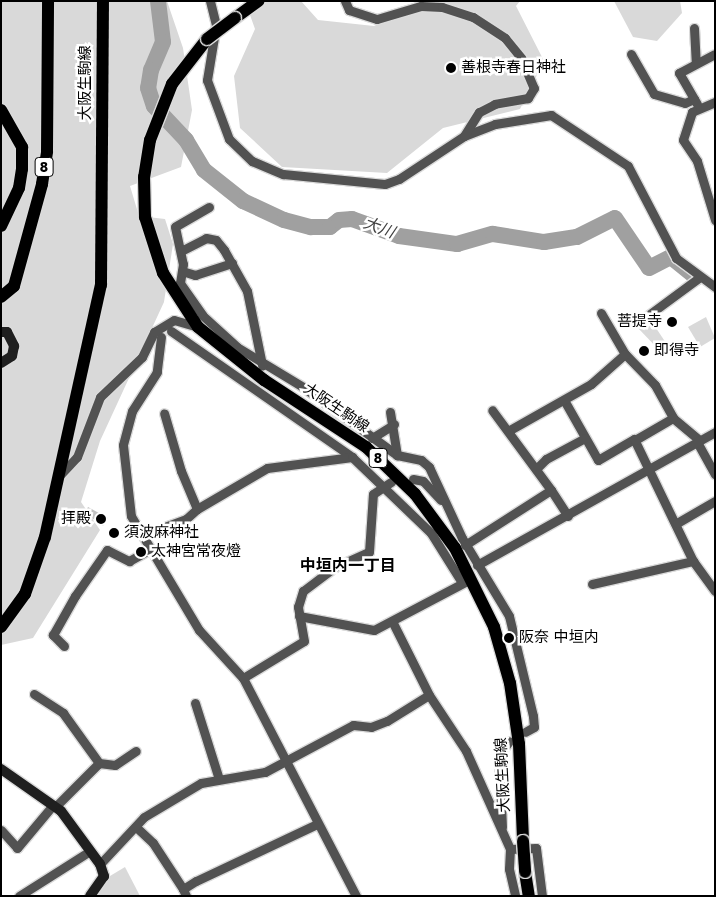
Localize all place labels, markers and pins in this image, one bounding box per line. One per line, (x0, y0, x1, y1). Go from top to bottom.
place label: 善根寺春日神社 (461, 59, 566, 77)
marker: 善根寺春日神社 (445, 62, 457, 74)
place label: 菩提寺 (617, 313, 662, 331)
marker: 菩提寺 (666, 316, 678, 328)
place label: 即得寺 (654, 342, 699, 360)
marker: 即得寺 (638, 345, 650, 357)
place label: 拝殿 (61, 510, 91, 528)
marker: 拝殿 (95, 513, 107, 525)
place label: 須波麻神社 (124, 524, 199, 542)
marker: 須波麻神社 (108, 527, 120, 539)
place label: 太神宮常夜燈 (151, 543, 241, 561)
marker: 太神宮常夜燈 (135, 546, 147, 558)
place label: 阪奈 中垣内 (519, 629, 598, 647)
marker: 阪奈 中垣内 (503, 632, 515, 644)

